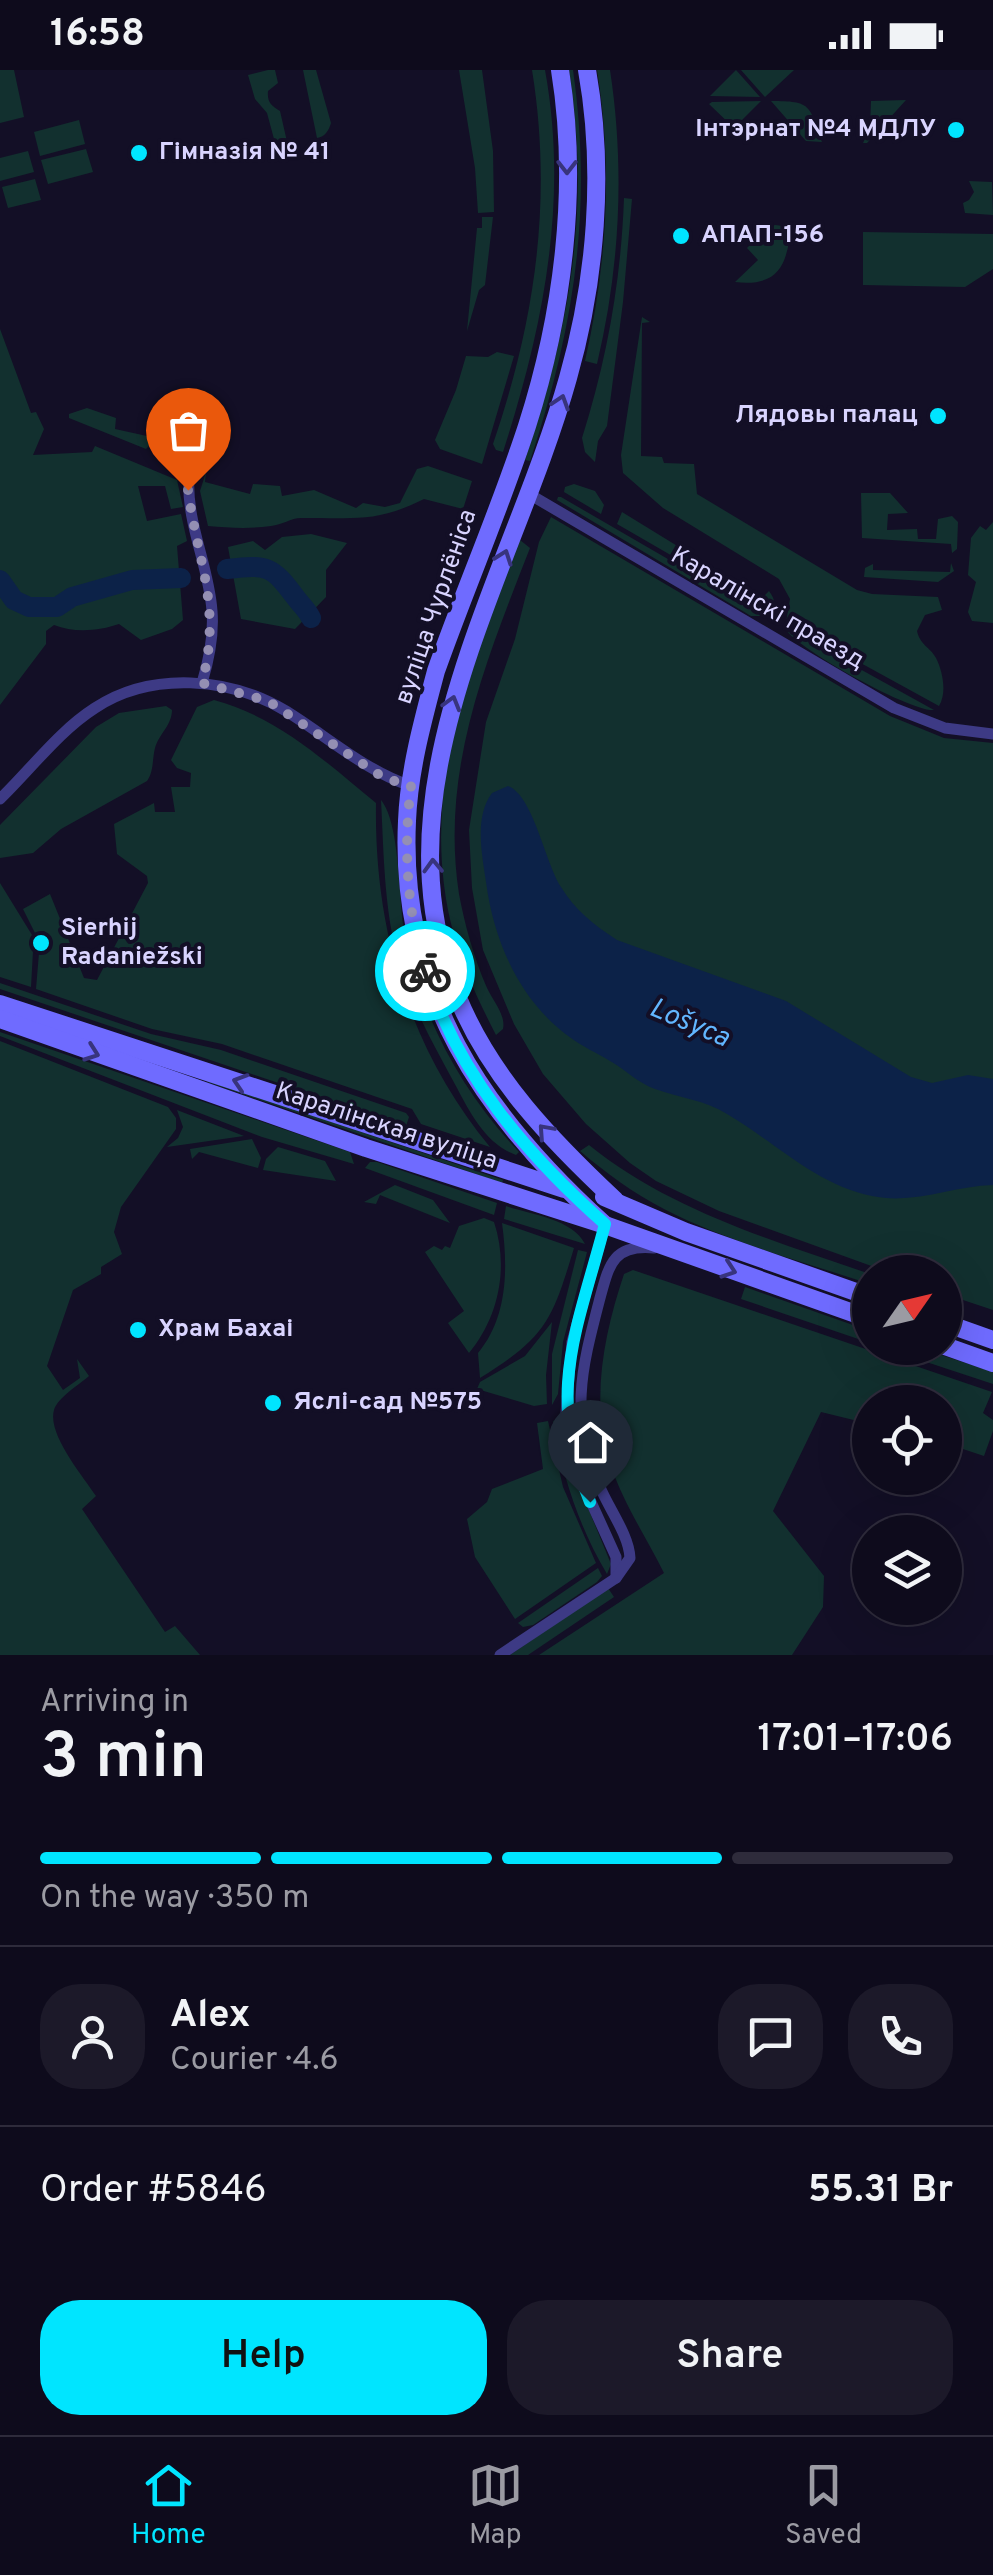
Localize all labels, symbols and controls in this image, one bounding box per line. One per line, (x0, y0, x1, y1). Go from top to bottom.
text: 16:58 (50, 11, 145, 60)
place label: Інтэрнат №4 МДЛУ (695, 114, 936, 146)
marker: Інтэрнат №4 МДЛУ (945, 119, 967, 141)
place label: Гімназія № 41 (159, 137, 330, 169)
marker: Гімназія № 41 (128, 142, 150, 164)
one-way arrow (556, 160, 578, 176)
place label: АПАП-156 (701, 220, 824, 252)
marker: АПАП-156 (670, 225, 692, 247)
pin (146, 388, 231, 491)
one-way arrow (549, 394, 569, 411)
place label: Лядовы палац (735, 400, 918, 432)
icon: bag (161, 403, 216, 458)
marker: Лядовы палац (927, 405, 949, 427)
street label: вуліца Чурлёніса (389, 505, 485, 709)
street label: Каралінскі праезд (664, 540, 870, 678)
one-way arrow (492, 549, 513, 566)
one-way arrow (440, 695, 461, 712)
one-way arrow (422, 858, 443, 874)
place label: Sierhij Radaniežski (61, 913, 203, 974)
courier (375, 921, 475, 1021)
marker: Sierhij Radaniežski (30, 932, 52, 954)
icon: bike (398, 944, 453, 999)
water label: Lošyca (643, 991, 735, 1057)
one-way arrow (82, 1041, 99, 1062)
one-way arrow (233, 1074, 250, 1094)
street label: Каралінская вуліца (271, 1076, 501, 1178)
one-way arrow (539, 1124, 557, 1143)
north arrow (852, 1255, 962, 1365)
map controls (852, 1255, 962, 1625)
one-way arrow (720, 1258, 737, 1279)
place label: Храм Бахаі (158, 1314, 293, 1346)
marker: Храм Бахаі (127, 1319, 149, 1341)
button: locate (852, 1385, 962, 1495)
place label: Яслі-сад №575 (293, 1387, 482, 1419)
marker: Яслі-сад №575 (262, 1392, 284, 1414)
pin (548, 1400, 633, 1503)
icon: home (563, 1415, 618, 1470)
button: layers (852, 1515, 962, 1625)
text: Arriving in (40, 1683, 189, 1723)
text: 17:01–17:06 (758, 1716, 953, 1765)
text: 3 min (40, 1719, 207, 1801)
text: On the way · 350 m (40, 1879, 309, 1919)
button: person (40, 1984, 145, 2089)
button: chat (718, 1984, 823, 2089)
button: phone (848, 1984, 953, 2089)
text: Alex (170, 1992, 250, 2041)
text: Courier · 4.6 (170, 2041, 339, 2081)
text: Order #5846 (40, 2167, 267, 2216)
text: 55.31 Br (808, 2167, 953, 2216)
button: Help (40, 2300, 487, 2415)
button: Share (507, 2300, 953, 2415)
tab: Home (131, 2458, 205, 2554)
tab: Map (468, 2458, 523, 2554)
tab: Saved (785, 2458, 862, 2554)

